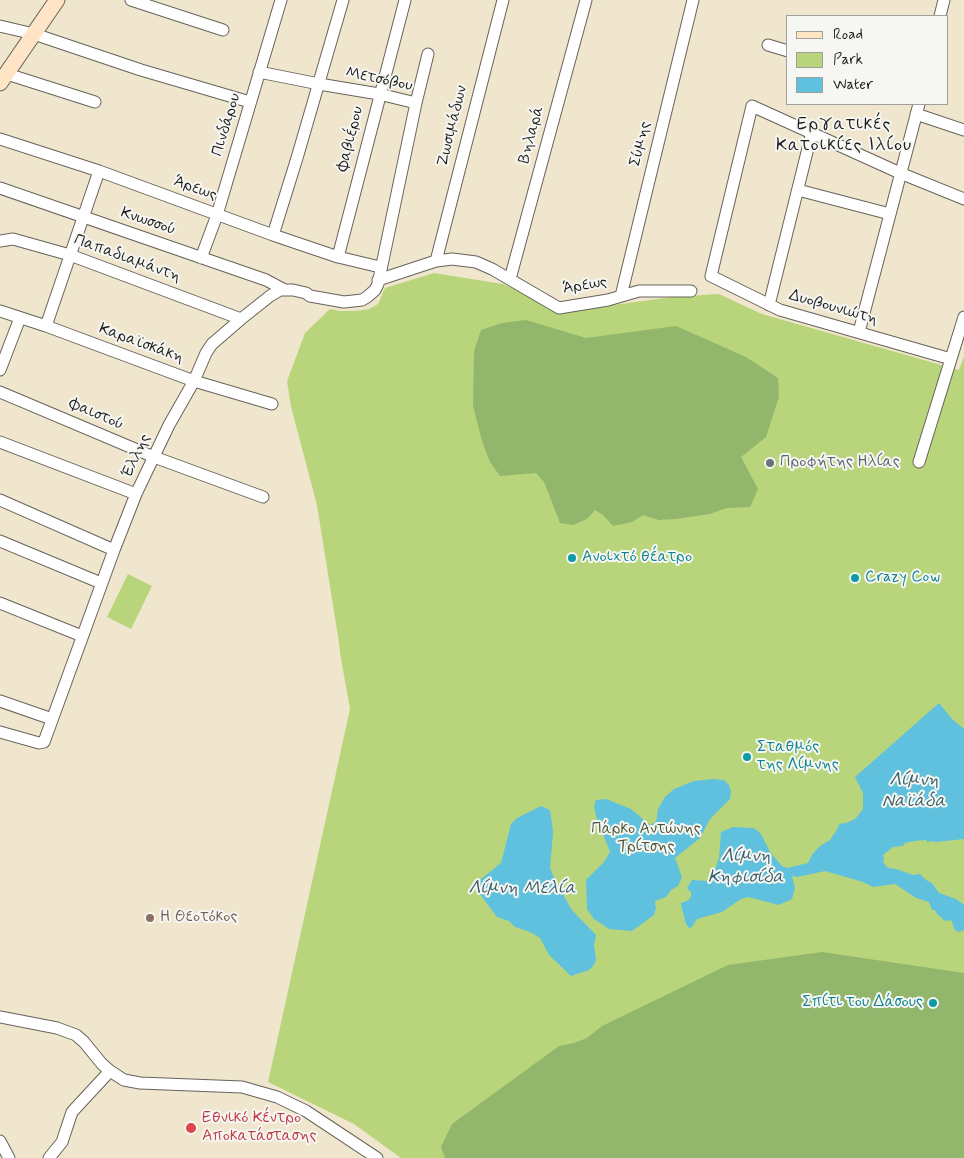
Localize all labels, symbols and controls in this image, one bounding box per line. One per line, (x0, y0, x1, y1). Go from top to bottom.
legend (786, 15, 949, 105)
text: Road (833, 25, 863, 45)
text: Park (833, 50, 863, 70)
street label: Μετσόβου (344, 64, 414, 96)
text: Water (833, 75, 873, 95)
street label: Ζωσιμάδων (434, 84, 472, 168)
street label: Πινδάρου (208, 91, 246, 159)
street label: Φαβιέρου (334, 104, 368, 174)
street label: Βηλαρά (515, 104, 549, 166)
district label: Εργατικές Κατοικίες Ιλίου (774, 114, 914, 156)
street label: Σύμης (626, 120, 656, 168)
street label: Άρεως (171, 172, 219, 206)
street label: Κνωσσού (118, 204, 178, 240)
street label: Παπαδιαμάντη (71, 231, 183, 287)
street label: Άρεως (562, 273, 608, 299)
street label: Δυοβουνιώτη (786, 286, 880, 330)
street label: Καραϊσκάκη (96, 320, 186, 368)
street label: Φαιστού (66, 395, 126, 435)
street label: Έλλης (118, 431, 156, 481)
place label: Προφήτης Ηλίας (780, 453, 900, 473)
marker: Προφήτης Ηλίας (764, 457, 776, 469)
place label: Ανοιχτό θέατρο (582, 548, 692, 568)
marker: Ανοιχτό θέατρο (566, 552, 578, 564)
place label: Crazy Cow (865, 568, 940, 588)
marker: Crazy Cow (849, 572, 861, 584)
place label: Σταθμός της Λίμνης (757, 738, 839, 776)
marker: Σταθμός της Λίμνης (741, 751, 753, 763)
water label: Λίμνη Ναϊάδα (882, 770, 946, 812)
park label: Πάρκο Αντώνης Τρίτσης (591, 820, 701, 858)
water label: Λίμνη Κηφισίδα (708, 846, 784, 889)
water label: Λίμνη Μελία (468, 878, 576, 900)
place label: Η Θεοτόκος (160, 908, 237, 928)
marker: Η Θεοτόκος (144, 912, 156, 924)
place label: Σπίτι του Δάσους (802, 993, 923, 1013)
marker: Σπίτι του Δάσους (927, 997, 939, 1009)
place label: Εθνικό Κέντρο Αποκατάστασης (202, 1109, 316, 1147)
marker: Εθνικό Κέντρο Αποκατάστασης (184, 1121, 198, 1135)

